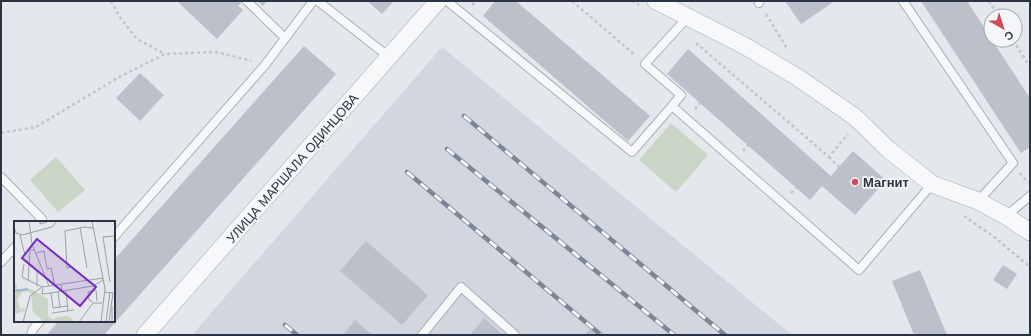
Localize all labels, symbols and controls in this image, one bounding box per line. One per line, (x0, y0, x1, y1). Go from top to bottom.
north arrow (983, 8, 1023, 48)
text: С (1002, 28, 1016, 43)
street label: УЛИЦА МАРШАЛА ОДИНЦОВА (223, 90, 361, 246)
place label: Магнит (863, 175, 909, 190)
marker: Магнит (850, 177, 860, 187)
inset map (14, 221, 115, 322)

